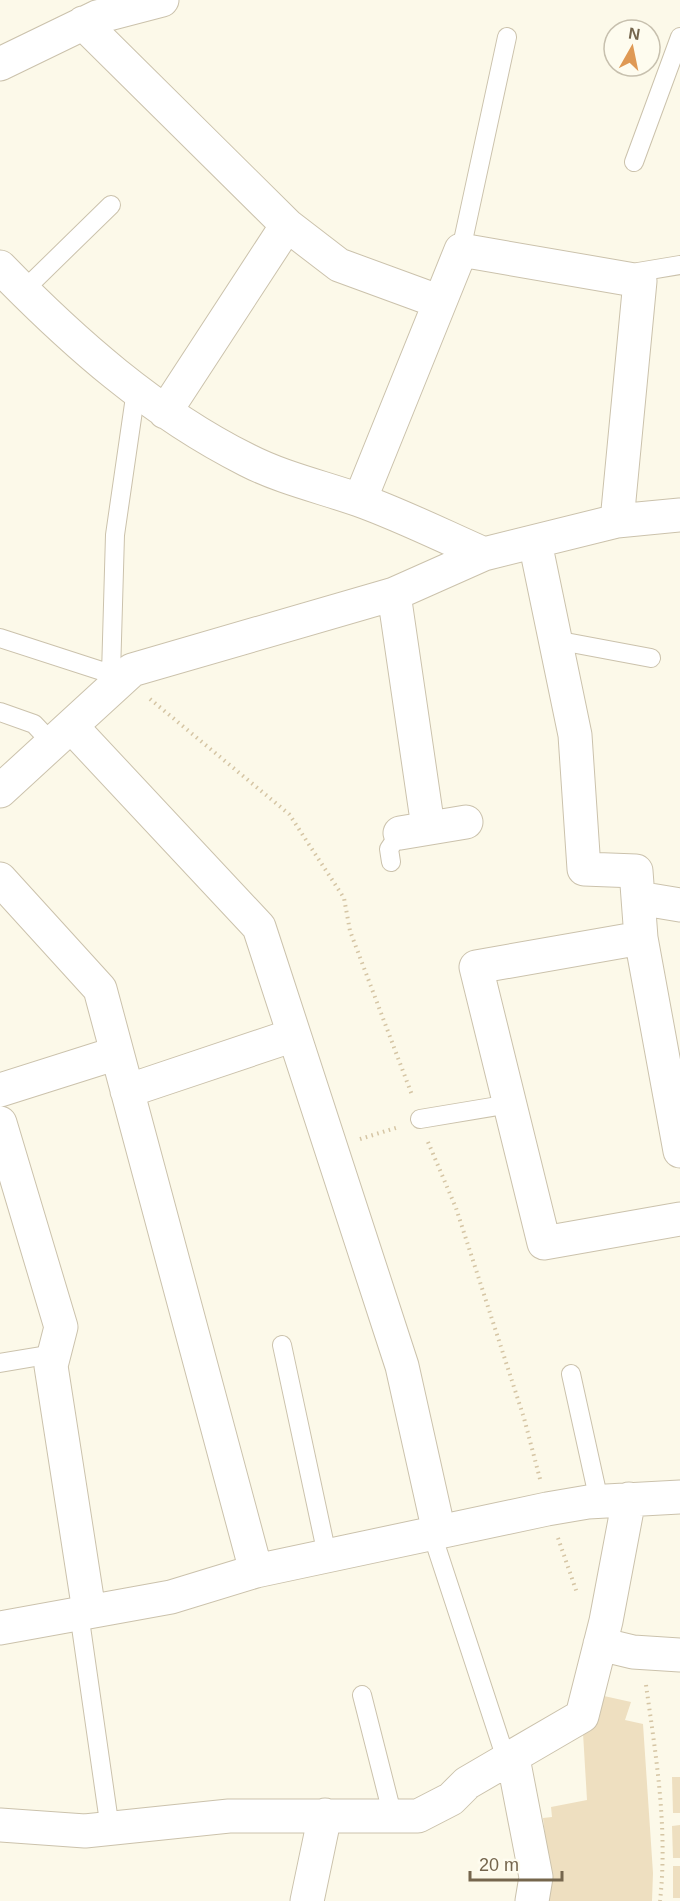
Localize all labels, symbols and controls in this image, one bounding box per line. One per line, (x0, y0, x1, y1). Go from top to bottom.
north arrow (602, 18, 662, 78)
text: N (627, 24, 641, 43)
scale bar (470, 1844, 562, 1882)
text: 20 m (479, 1855, 519, 1875)

